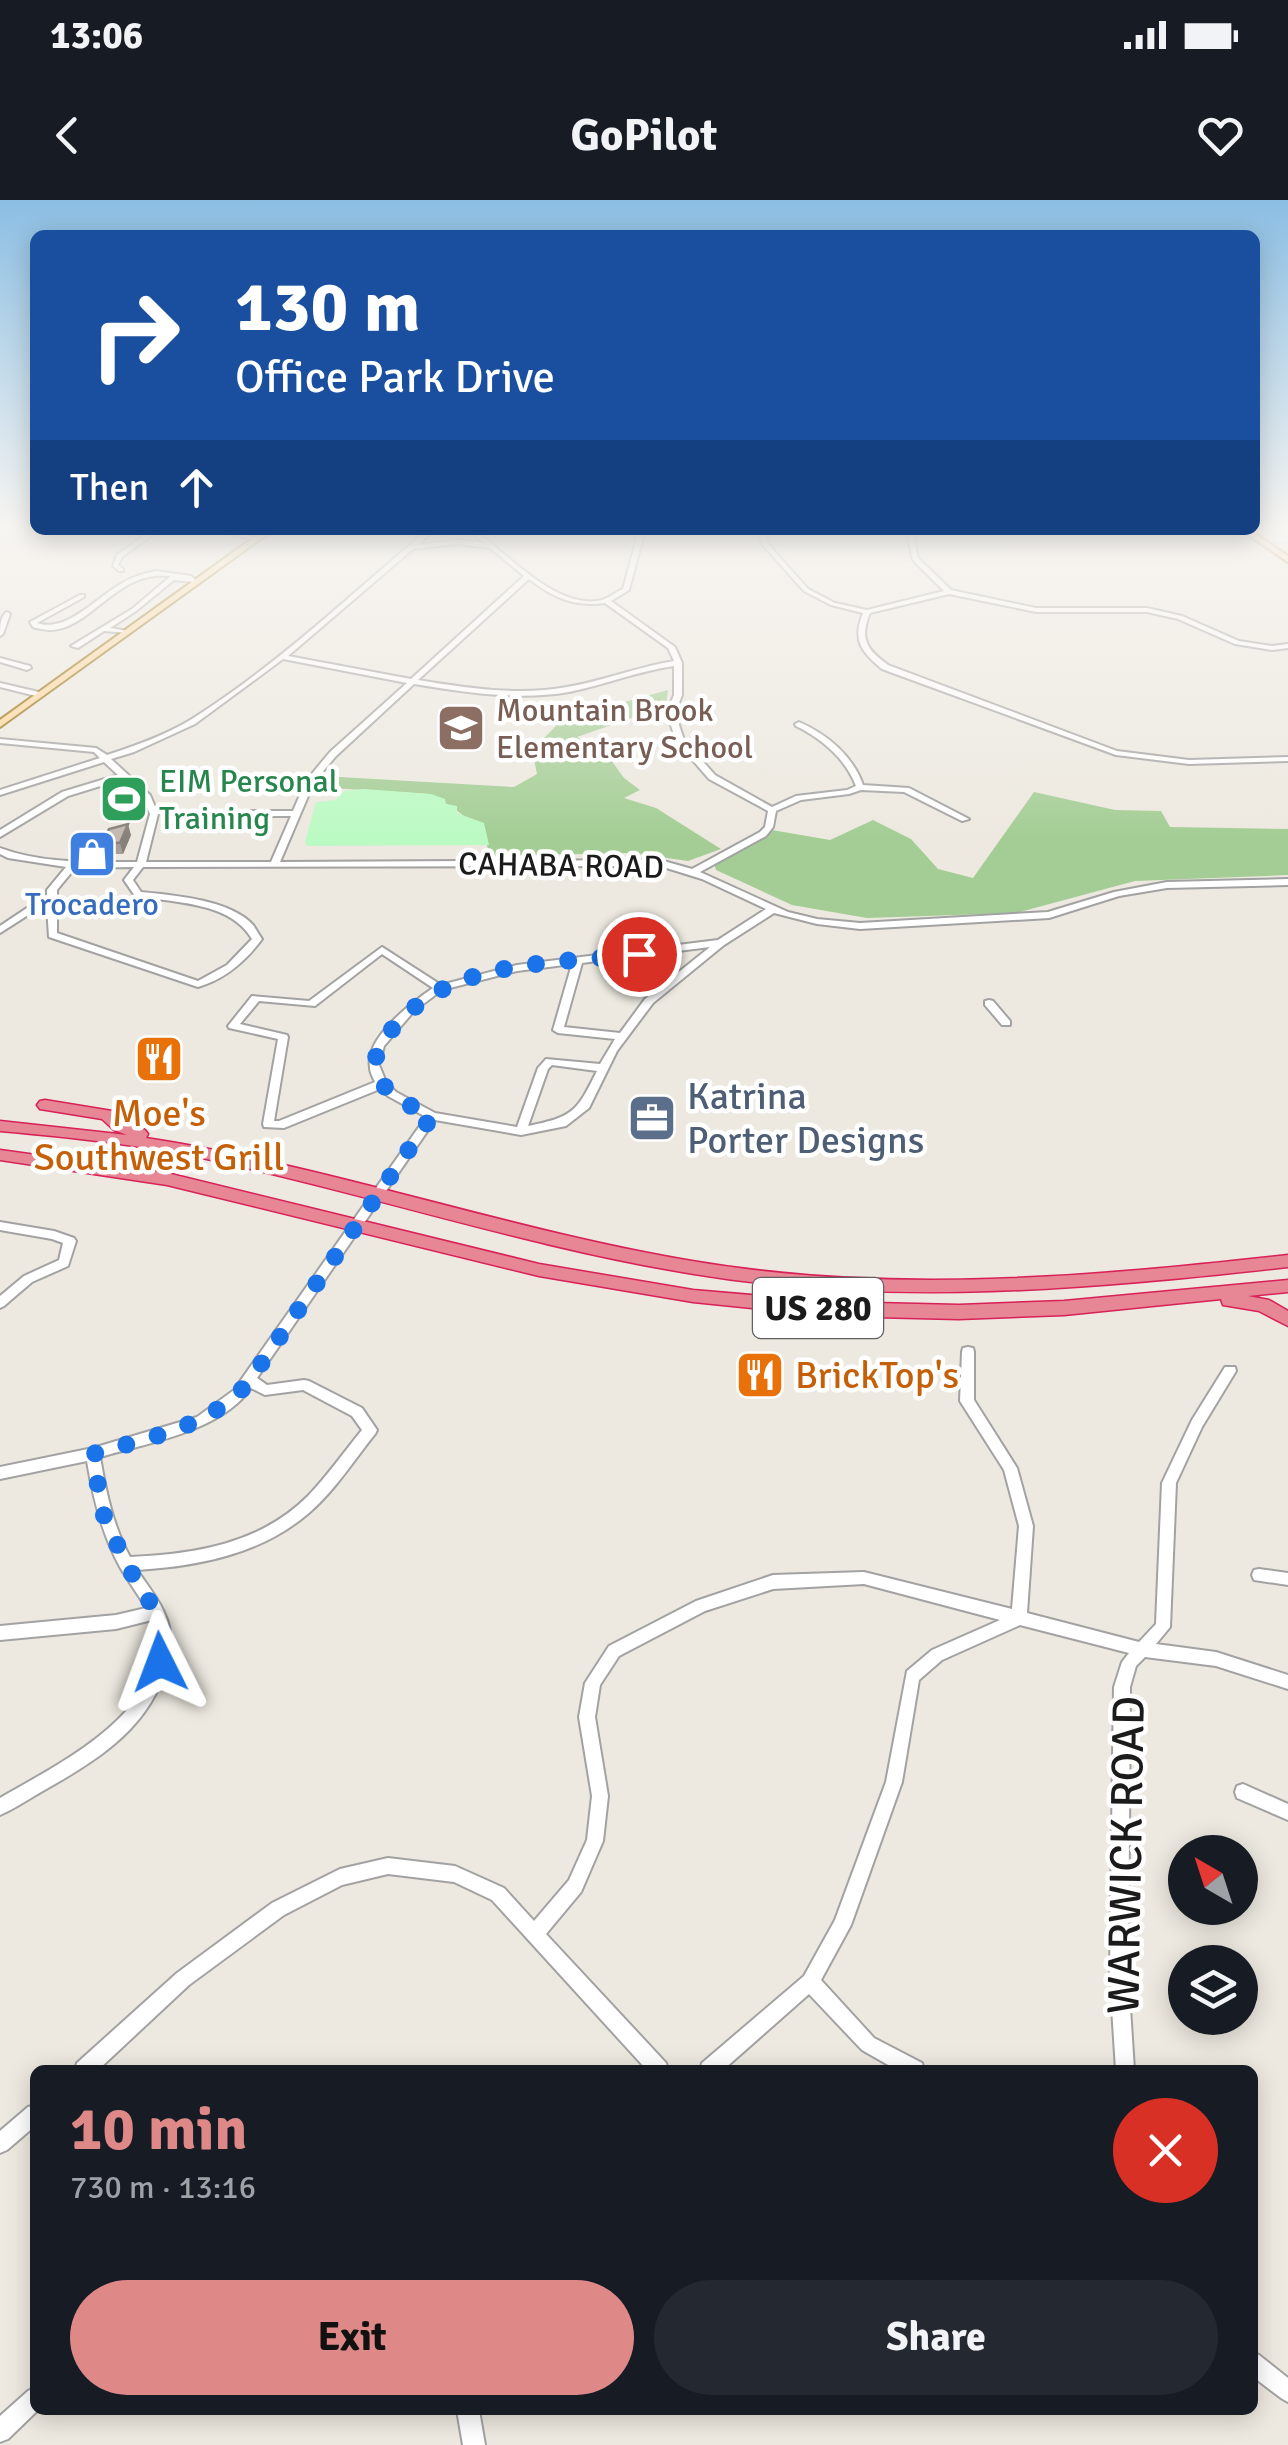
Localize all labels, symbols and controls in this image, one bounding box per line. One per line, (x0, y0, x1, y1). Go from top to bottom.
text: 13:06 (50, 12, 143, 59)
icon: back (40, 108, 95, 163)
text: GoPilot (571, 108, 717, 163)
icon: heart (1193, 108, 1248, 163)
text: 130 m (235, 264, 420, 350)
icon: right (70, 270, 200, 400)
text: Office Park Drive (235, 350, 555, 405)
icon: ahead (169, 460, 224, 515)
text: Then (70, 464, 149, 511)
place label: Mountain Brook Elementary School (496, 691, 753, 767)
school or university icon: Mountain Brook Elementary School (435, 702, 487, 754)
place label: EIM Personal Training (159, 762, 338, 838)
sports icon: EIM Personal Training (98, 773, 150, 825)
shop icon: Trocadero (66, 828, 118, 880)
street label: CAHABA ROAD (458, 844, 664, 887)
place label: Trocadero (25, 885, 159, 924)
pin (597, 912, 682, 997)
icon: arrive (612, 927, 667, 982)
restaurant icon: Moe's Southwest Grill (133, 1033, 185, 1085)
place label: Katrina Porter Designs (687, 1073, 924, 1164)
place label: Moe's Southwest Grill (34, 1090, 284, 1181)
office icon: Katrina Porter Designs (626, 1092, 678, 1144)
road number: US 280 (753, 1278, 883, 1338)
restaurant icon: BrickTop's (734, 1349, 786, 1401)
place label: BrickTop's (795, 1352, 959, 1399)
position arrow (108, 1610, 212, 1714)
street label: WARWICK ROAD (1096, 1695, 1157, 2015)
north arrow (1168, 1835, 1258, 1925)
map controls (1168, 1835, 1258, 2035)
button: layers (1168, 1945, 1258, 2035)
text: 10 min (70, 2093, 247, 2167)
button: close (1113, 2098, 1218, 2203)
text: 730 m · 13:16 (70, 2168, 256, 2207)
button: Exit (70, 2280, 634, 2395)
button: Share (654, 2280, 1218, 2395)

